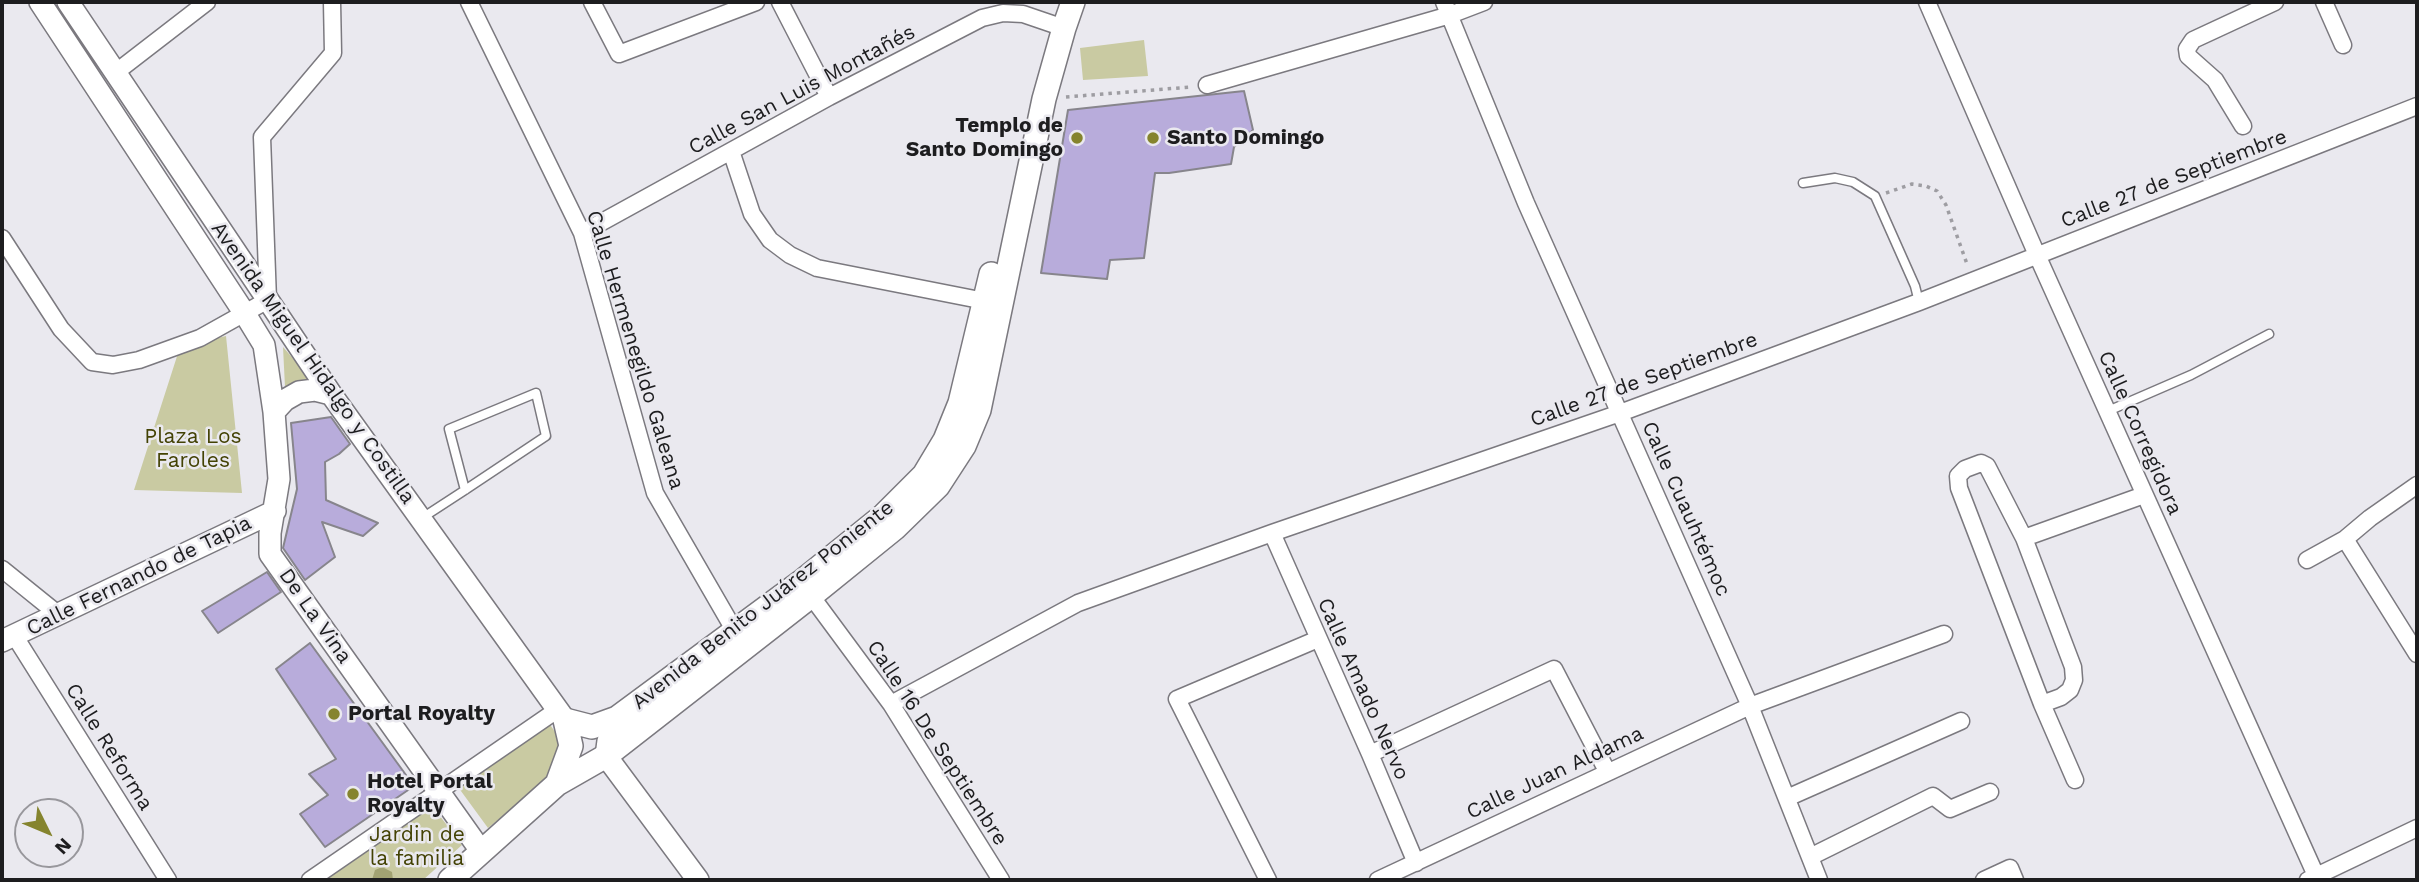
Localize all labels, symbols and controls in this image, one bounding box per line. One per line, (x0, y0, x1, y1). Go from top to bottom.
street label: Calle San Luis Montañés (684, 20, 920, 160)
place label: Templo de Santo Domingo (906, 113, 1063, 163)
street label: Calle 27 de Septiembre (2057, 124, 2291, 234)
place label: Santo Domingo (1167, 125, 1324, 151)
marker: Templo de Santo Domingo (1069, 130, 1085, 146)
marker: Santo Domingo (1145, 130, 1161, 146)
street label: Calle Hermenegildo Galeana (581, 208, 689, 492)
street label: Avenida Miguel Hidalgo y Costilla (205, 217, 421, 509)
street label: Calle 27 de Septiembre (1527, 327, 1761, 433)
street label: Calle Corregidora (2092, 347, 2188, 519)
street label: Calle Cuauhtémoc (1636, 418, 1736, 600)
park label: Plaza Los Faroles (144, 424, 242, 474)
street label: Avenida Benito Juárez Poniente (627, 495, 899, 715)
street label: Calle Fernando de Tapia (22, 511, 256, 641)
street label: De La Vina (273, 564, 357, 668)
street label: Calle Amado Nervo (1312, 594, 1414, 784)
street label: Calle 16 De Septiembre (861, 636, 1013, 850)
street label: Calle Reforma (60, 679, 158, 815)
place label: Portal Royalty (348, 701, 495, 727)
marker: Portal Royalty (326, 706, 342, 722)
street label: Calle Juan Aldama (1463, 721, 1647, 825)
place label: Hotel Portal Royalty (367, 769, 493, 819)
marker: Hotel Portal Royalty (345, 786, 361, 802)
north arrow (14, 798, 84, 868)
park label: Jardin de la familia (369, 822, 465, 872)
text: N (50, 833, 76, 859)

